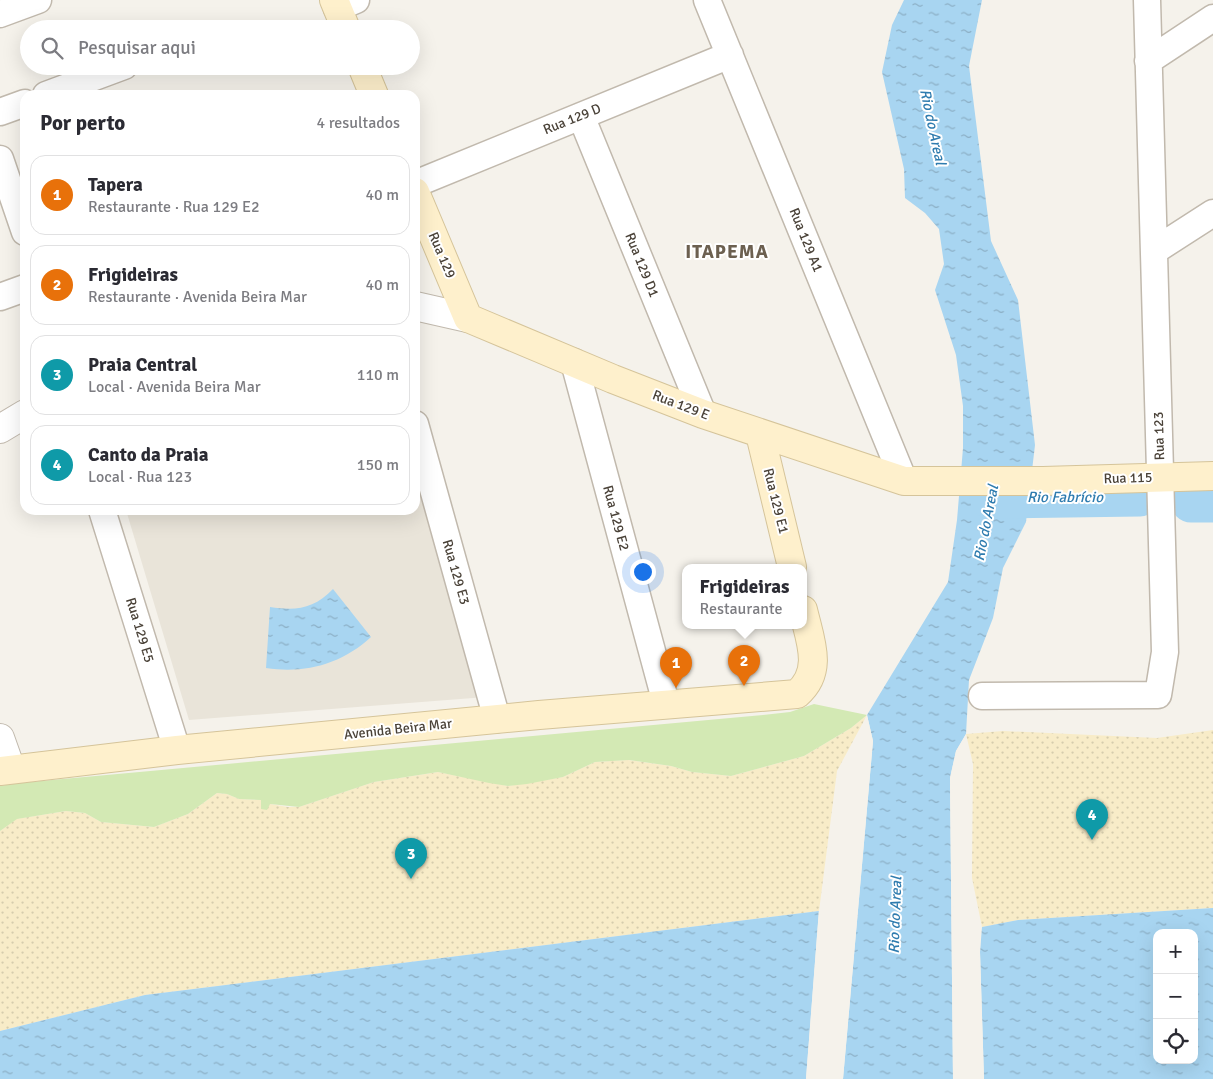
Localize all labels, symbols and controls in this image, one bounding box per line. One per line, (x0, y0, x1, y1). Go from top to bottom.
search box (20, 20, 420, 75)
icon: search (38, 34, 66, 62)
text: Pesquisar aqui (78, 36, 196, 60)
water label: Rio do Areal (916, 87, 950, 168)
street label: Rua 129 D (541, 100, 603, 138)
text: Por perto (40, 110, 125, 136)
text: 4 resultados (317, 113, 400, 133)
text: Tapera (88, 173, 143, 197)
text: 1 (53, 185, 61, 205)
text: 40 m (365, 185, 399, 205)
text: Restaurante · Rua 129 E2 (88, 197, 260, 217)
street label: Rua 129 A1 (785, 205, 827, 275)
street label: Rua 129 (425, 229, 459, 281)
street label: Rua 129 D1 (621, 230, 663, 300)
district label: ITAPEMA (685, 240, 769, 264)
text: Frigideiras (88, 263, 178, 287)
text: 2 (53, 275, 61, 295)
text: 40 m (365, 275, 399, 295)
text: Restaurante · Avenida Beira Mar (88, 287, 307, 307)
text: Praia Central (88, 353, 197, 377)
text: 3 (53, 365, 61, 385)
text: 110 m (357, 365, 399, 385)
text: Local · Avenida Beira Mar (88, 377, 261, 397)
street label: Rua 129 E (650, 386, 712, 424)
street label: Rua 123 (1150, 411, 1168, 461)
text: Canto da Praia (88, 443, 208, 467)
text: 4 (53, 455, 61, 475)
text: 150 m (357, 455, 399, 475)
street label: Rua 129 E1 (760, 466, 792, 536)
text: Local · Rua 123 (88, 467, 192, 487)
street label: Rua 115 (1103, 469, 1153, 487)
water label: Rio do Areal (970, 482, 1002, 563)
street label: Rua 129 E2 (599, 483, 633, 553)
water label: Rio Fabrício (1027, 488, 1104, 506)
street label: Rua 129 E3 (439, 537, 473, 607)
your location (630, 559, 656, 585)
popup (682, 564, 807, 629)
text: Frigideiras (700, 575, 789, 599)
street label: Rua 129 E5 (122, 595, 158, 665)
text: Restaurante (700, 599, 782, 619)
pin: 2 (728, 645, 760, 686)
pin: 1 (660, 647, 692, 688)
street label: Avenida Beira Mar (343, 715, 454, 743)
pin: 4 (1076, 799, 1108, 840)
pin: 3 (395, 838, 427, 879)
water label: Rio do Areal (885, 875, 905, 954)
map controls (1153, 929, 1198, 1064)
button: + (1153, 929, 1198, 974)
button: − (1153, 974, 1198, 1019)
button: locate (1153, 1019, 1198, 1064)

